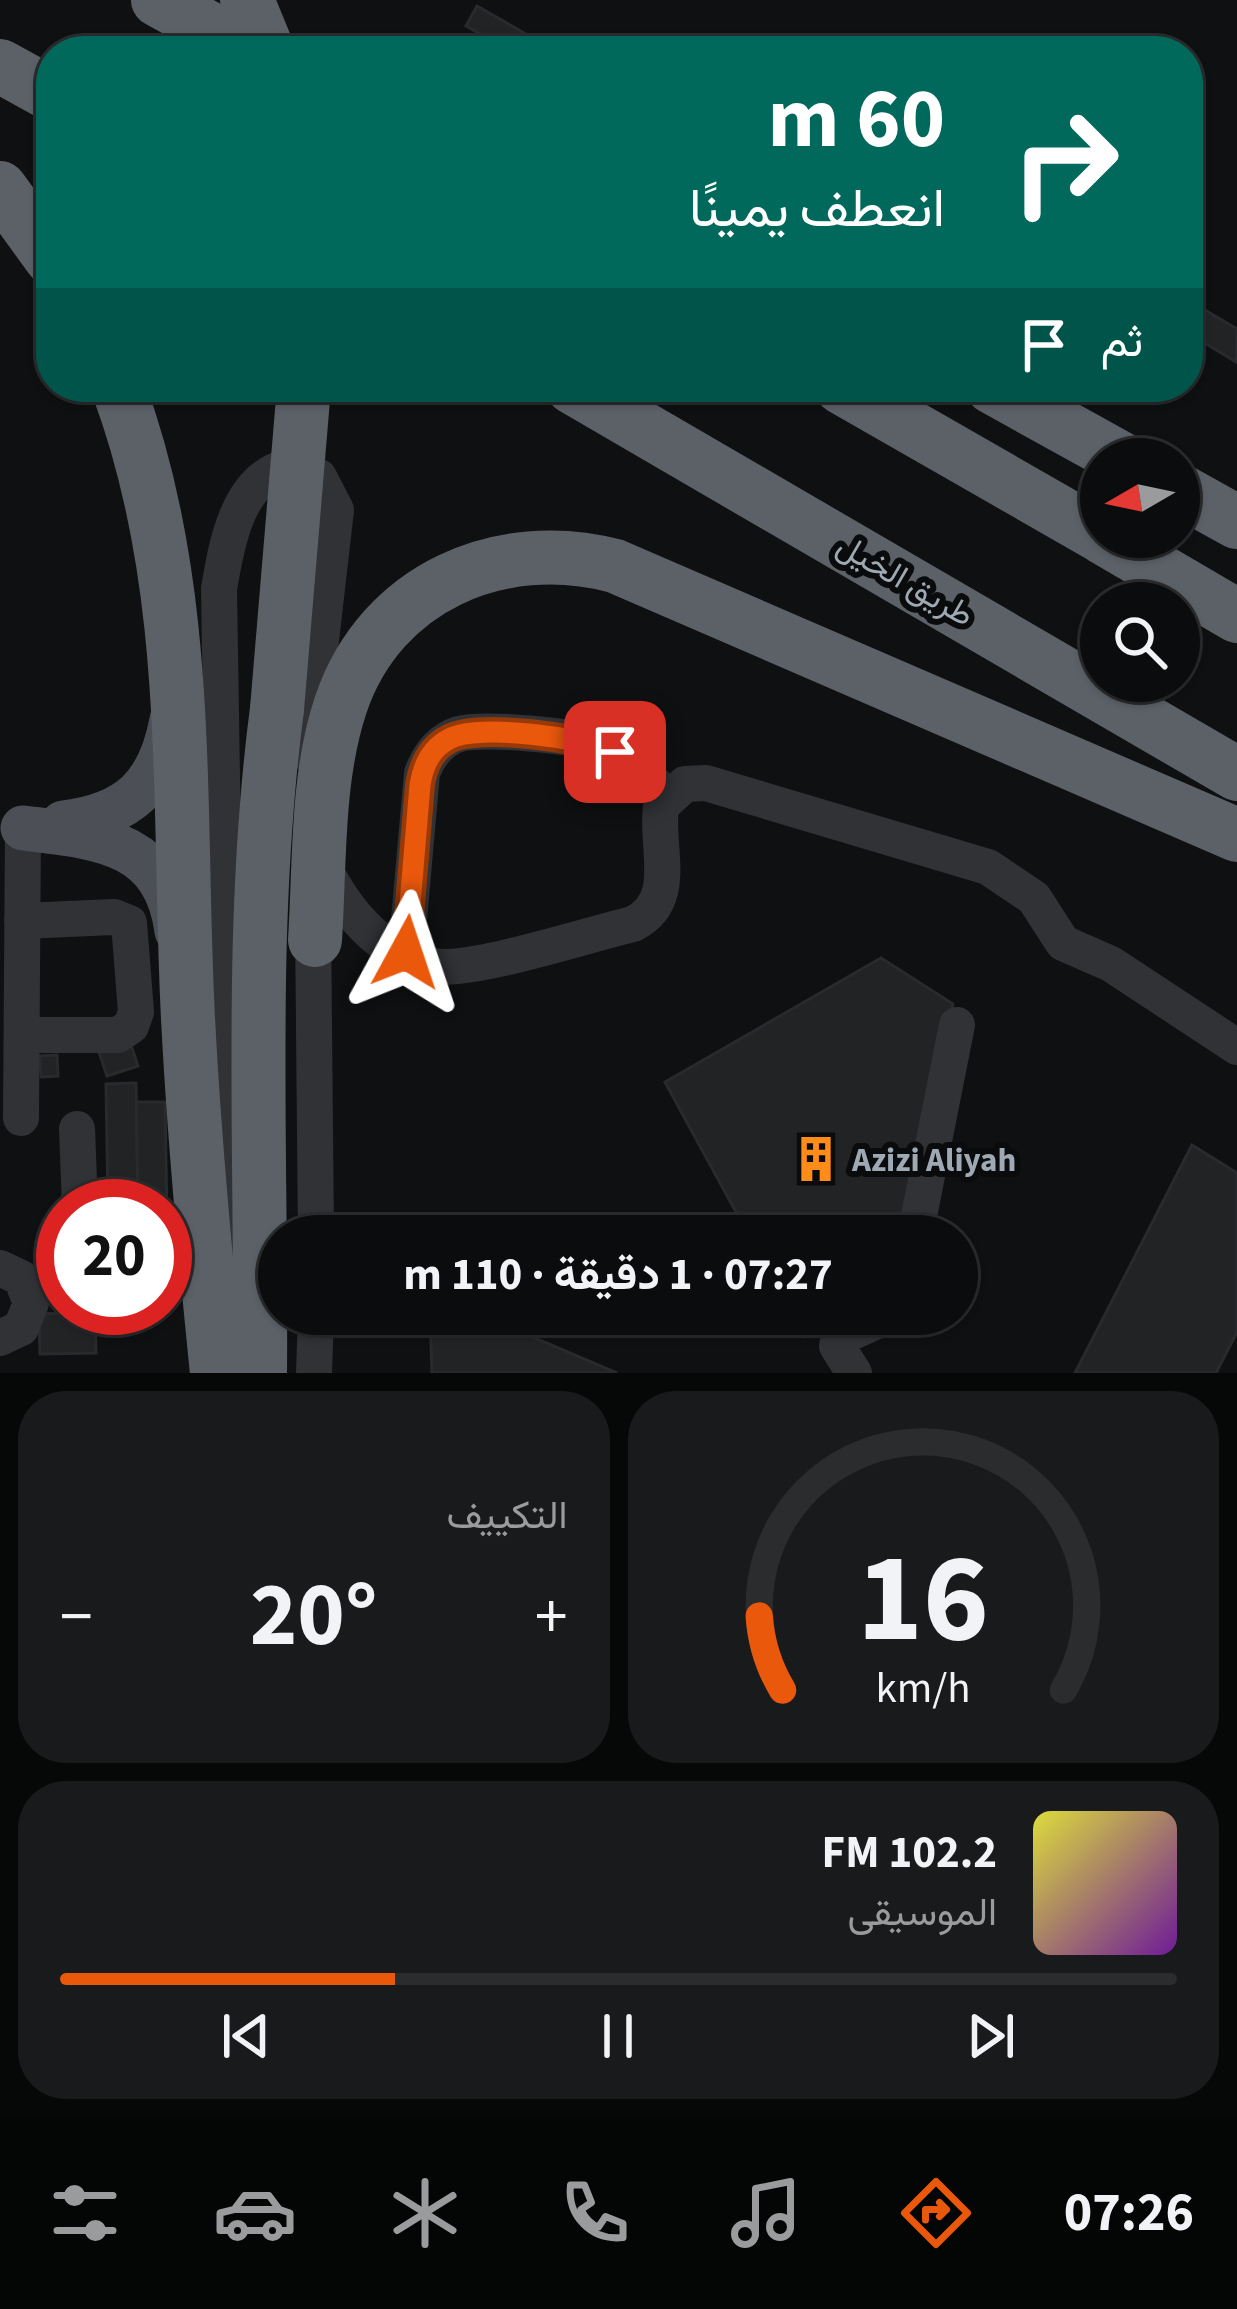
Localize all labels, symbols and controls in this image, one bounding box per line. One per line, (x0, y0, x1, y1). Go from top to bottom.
text: 60 m (767, 60, 945, 180)
icon: right (987, 84, 1143, 240)
text: انعطف يمينًا (689, 171, 945, 248)
text: ثم (1101, 310, 1143, 374)
icon: arrive (1011, 312, 1077, 378)
north arrow (1080, 438, 1200, 558)
map controls (1080, 438, 1200, 702)
street label: طريق الخيل (828, 522, 983, 639)
button: search (1080, 582, 1200, 702)
pin (564, 701, 666, 803)
icon: arrive (582, 719, 648, 785)
position arrow (343, 889, 469, 1015)
building icon: Azizi Aliyah (791, 1134, 841, 1184)
place label: Azizi Aliyah (851, 1137, 1016, 1184)
speed limit sign: 20 (36, 1179, 192, 1335)
text: 07:27 · 1 دقيقة · 110 m (403, 1243, 833, 1307)
text: التكييف (447, 1488, 568, 1544)
text: 16 (857, 1511, 989, 1689)
text: 20° (250, 1552, 378, 1680)
text: − (60, 1570, 93, 1664)
text: + (535, 1570, 567, 1664)
text: km/h (876, 1658, 971, 1719)
text: 102.2 FM (822, 1821, 997, 1885)
text: الموسيقى (847, 1885, 997, 1941)
icon: previous (213, 2003, 279, 2069)
icon: pause (585, 2003, 651, 2069)
icon: next (958, 2003, 1024, 2069)
icon: filters (43, 2171, 127, 2255)
icon: car (213, 2171, 297, 2255)
icon: climate (383, 2171, 467, 2255)
icon: phone (553, 2171, 637, 2255)
icon: music (724, 2171, 808, 2255)
icon: directions (894, 2171, 978, 2255)
text: 07:26 (1064, 2175, 1194, 2252)

